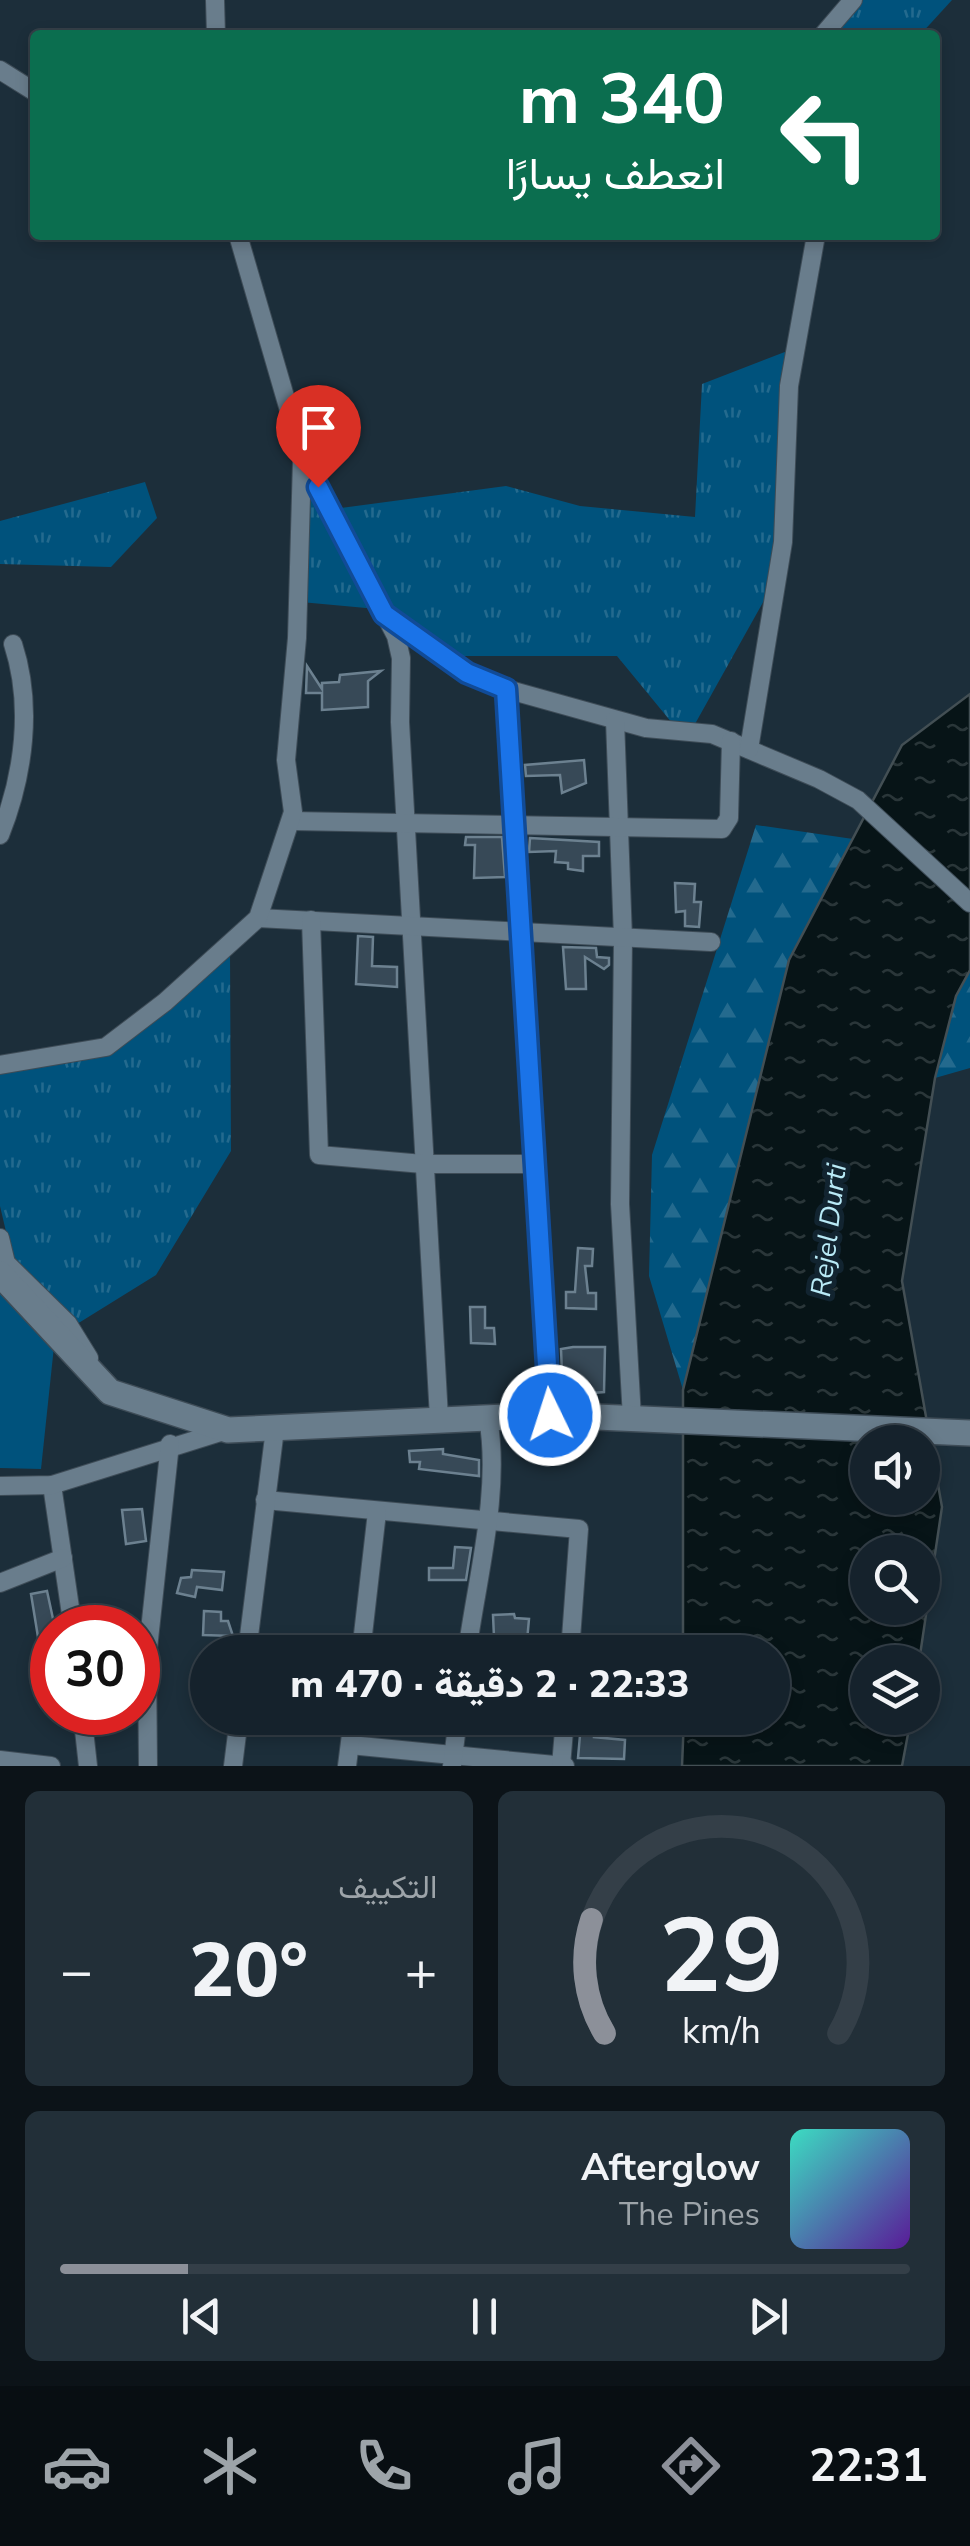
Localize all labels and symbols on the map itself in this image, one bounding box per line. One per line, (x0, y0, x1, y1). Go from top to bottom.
pin (276, 385, 361, 488)
water label: Rejel Durti (802, 1161, 856, 1299)
position arrow (498, 1363, 602, 1467)
speed limit sign: 30 (30, 1605, 160, 1735)

